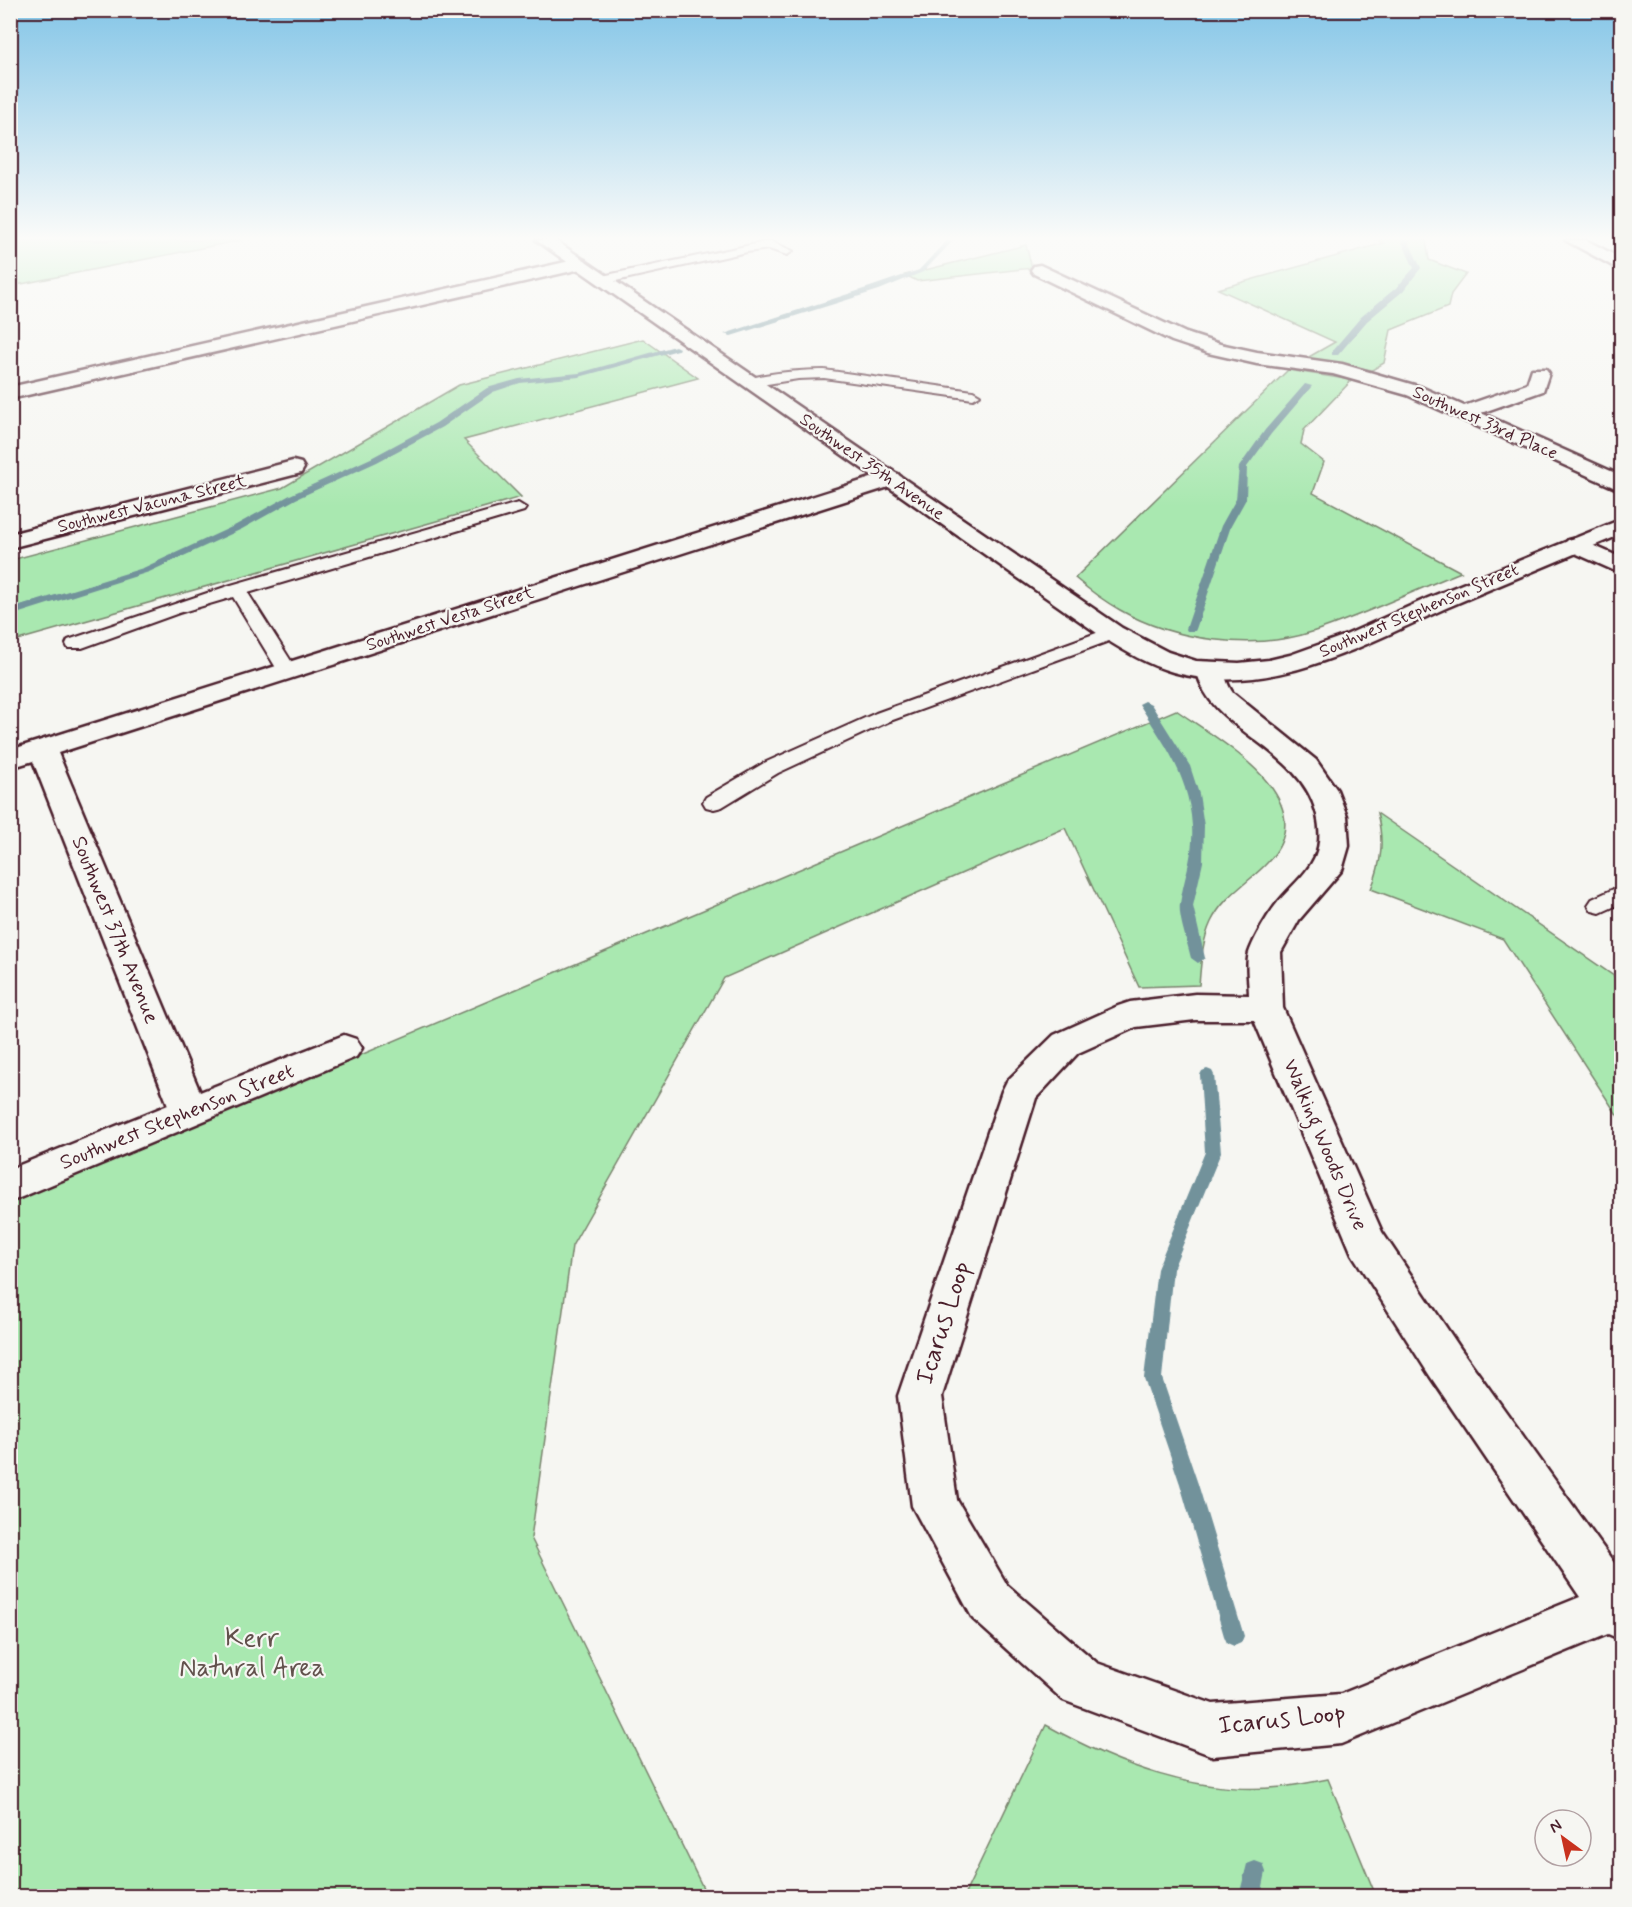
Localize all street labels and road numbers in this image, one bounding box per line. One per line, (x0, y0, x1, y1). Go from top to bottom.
street label: Southwest 33rd Place (1409, 380, 1561, 466)
street label: Southwest 35th Avenue (795, 408, 949, 526)
street label: Southwest Vacuna Street (55, 469, 249, 539)
street label: Southwest Stephenson Street (1316, 558, 1523, 664)
street label: Southwest Vesta Street (363, 580, 537, 657)
street label: Southwest 37th Avenue (65, 832, 165, 1028)
street label: Walking Woods Drive (1274, 1055, 1374, 1236)
street label: Southwest Stephenson Street (56, 1057, 298, 1177)
street label: Icarus Loop (908, 1257, 980, 1389)
street label: Icarus Loop (1217, 1696, 1347, 1744)

